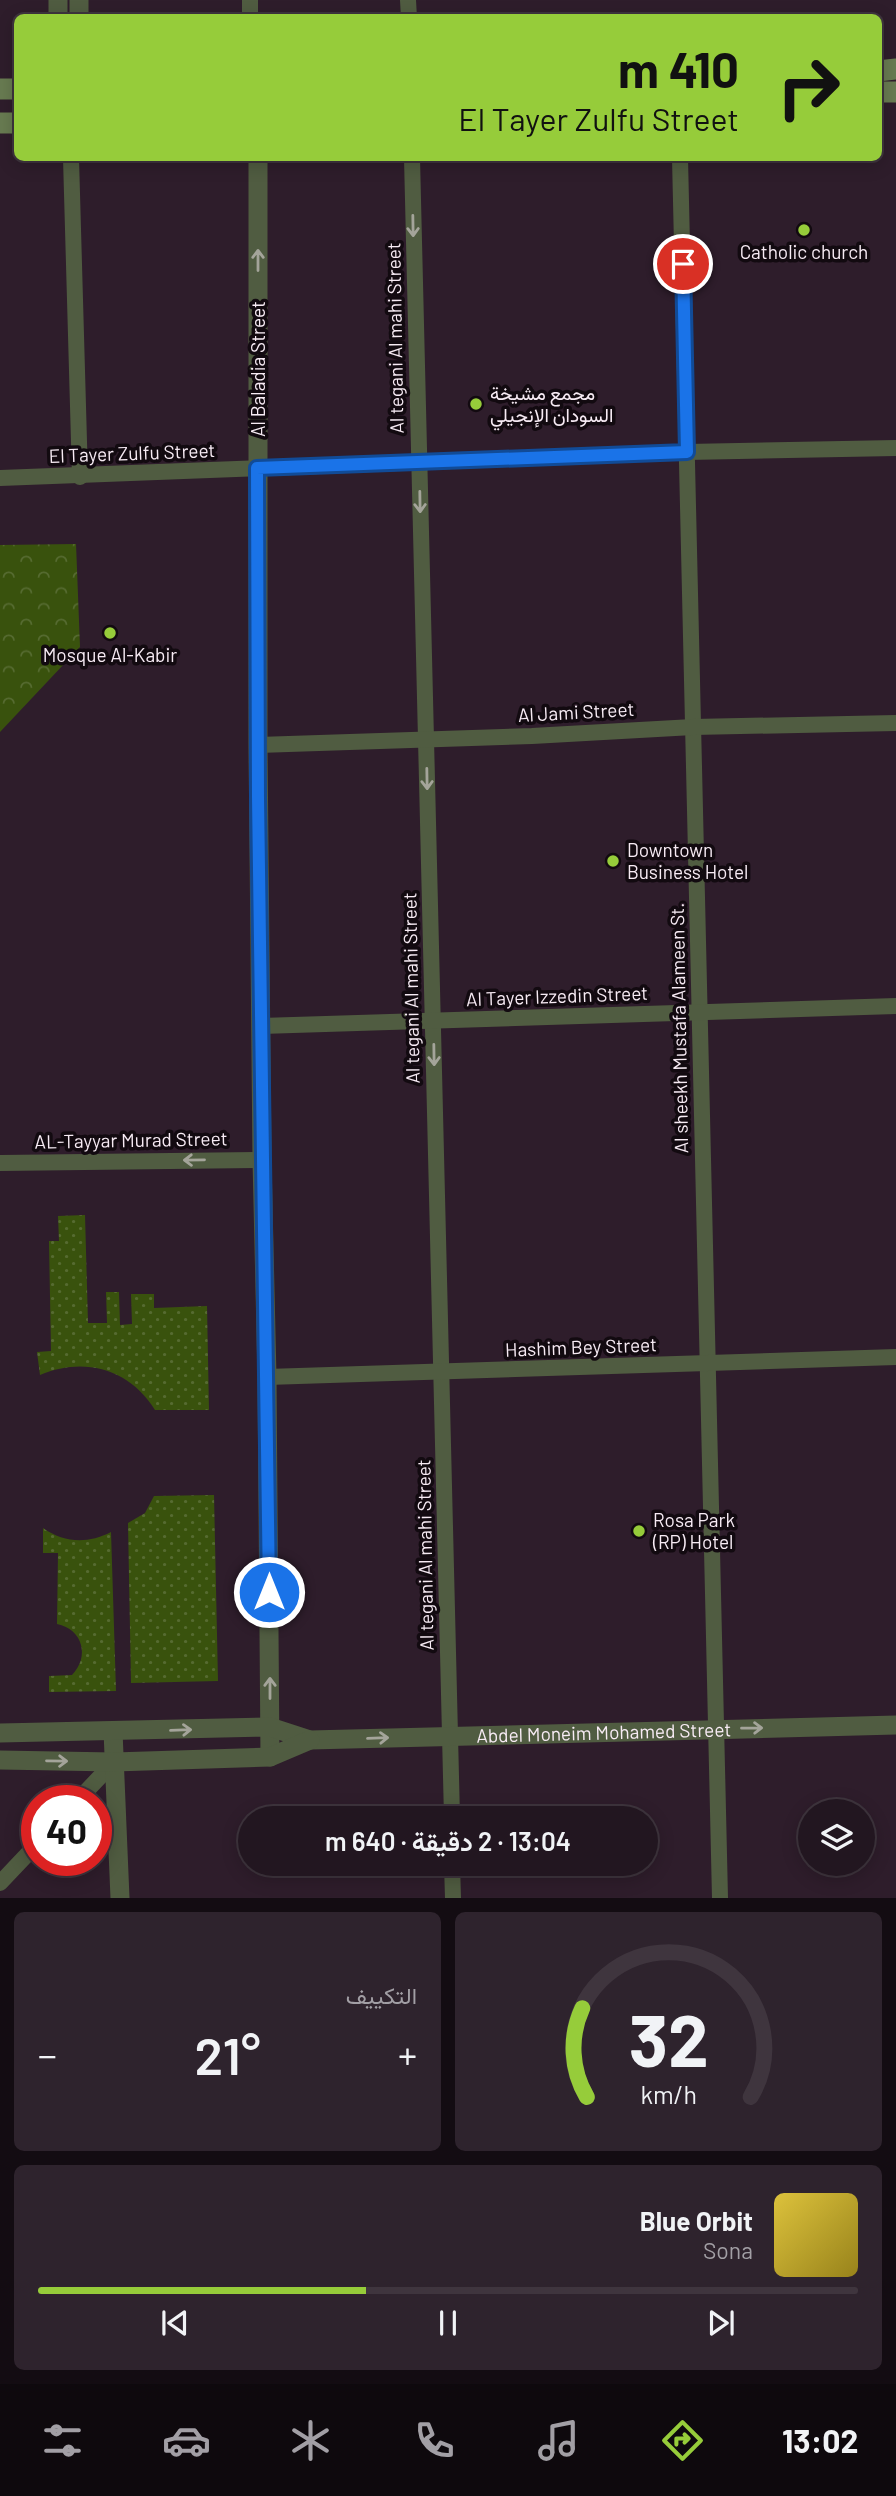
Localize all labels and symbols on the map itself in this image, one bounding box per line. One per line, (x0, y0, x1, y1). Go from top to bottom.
one-way arrow (407, 214, 420, 237)
marker: Catholic church (796, 222, 812, 238)
pin (653, 234, 713, 294)
place label: Catholic church (740, 240, 868, 263)
street label: Al tegani Al mahi Street (381, 242, 408, 434)
one-way arrow (251, 249, 265, 272)
street label: Al Baladia Street (246, 301, 269, 437)
place label: مجمع مشيخة السودان الإنجيلي (490, 381, 613, 431)
marker: مجمع مشيخة السودان الإنجيلي (468, 396, 484, 412)
street label: El Tayer Zulfu Street (48, 438, 216, 467)
one-way arrow (413, 490, 427, 513)
marker: Mosque Al-Kabir (102, 625, 118, 641)
place label: Mosque Al-Kabir (43, 643, 177, 666)
street label: Al Jami Street (517, 697, 635, 726)
one-way arrow (420, 767, 433, 790)
place label: Downtown Business Hotel (627, 838, 748, 883)
marker: Downtown Business Hotel (605, 853, 621, 869)
street label: Al tegani Al mahi Street (397, 892, 424, 1084)
street label: Al sheekh Mustafa Alameen St. (665, 902, 692, 1154)
street label: Al Tayer Izzedin Street (466, 981, 648, 1010)
one-way arrow (427, 1043, 440, 1066)
street label: AL-Tayyar Murad Street (34, 1126, 228, 1153)
one-way arrow (183, 1154, 206, 1167)
street label: Hashim Bey Street (505, 1332, 657, 1361)
street label: Al tegani Al mahi Street (411, 1459, 438, 1651)
place label: Rosa Park (RP) Hotel (652, 1508, 735, 1553)
marker: Rosa Park (RP) Hotel (631, 1523, 647, 1539)
position arrow (232, 1555, 306, 1629)
one-way arrow (263, 1677, 277, 1700)
street label: Abdel Moneim Mohamed Street (476, 1717, 731, 1747)
one-way arrow (740, 1722, 763, 1735)
one-way arrow (169, 1723, 192, 1736)
one-way arrow (366, 1732, 389, 1745)
one-way arrow (45, 1754, 68, 1768)
speed limit sign: 40 (21, 1785, 112, 1876)

